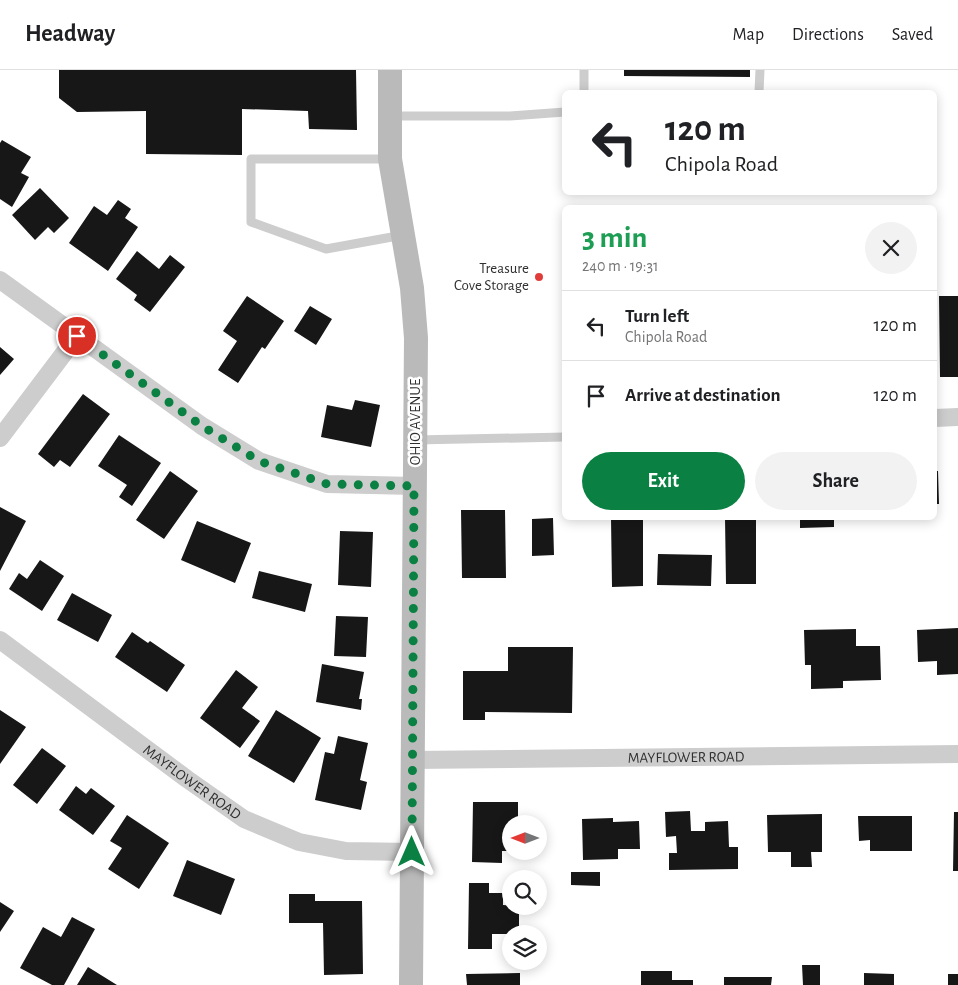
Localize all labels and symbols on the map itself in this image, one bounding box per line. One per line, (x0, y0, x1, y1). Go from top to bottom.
place label: Treasure Cove Storage (454, 261, 529, 293)
marker: Treasure Cove Storage (533, 271, 545, 283)
pin (56, 315, 98, 357)
street label: OHIO AVENUE (408, 379, 423, 465)
street label: MAYFLOWER ROAD (141, 742, 244, 822)
street label: MAYFLOWER ROAD (628, 749, 745, 765)
north arrow (502, 815, 548, 860)
position arrow (385, 825, 437, 877)

